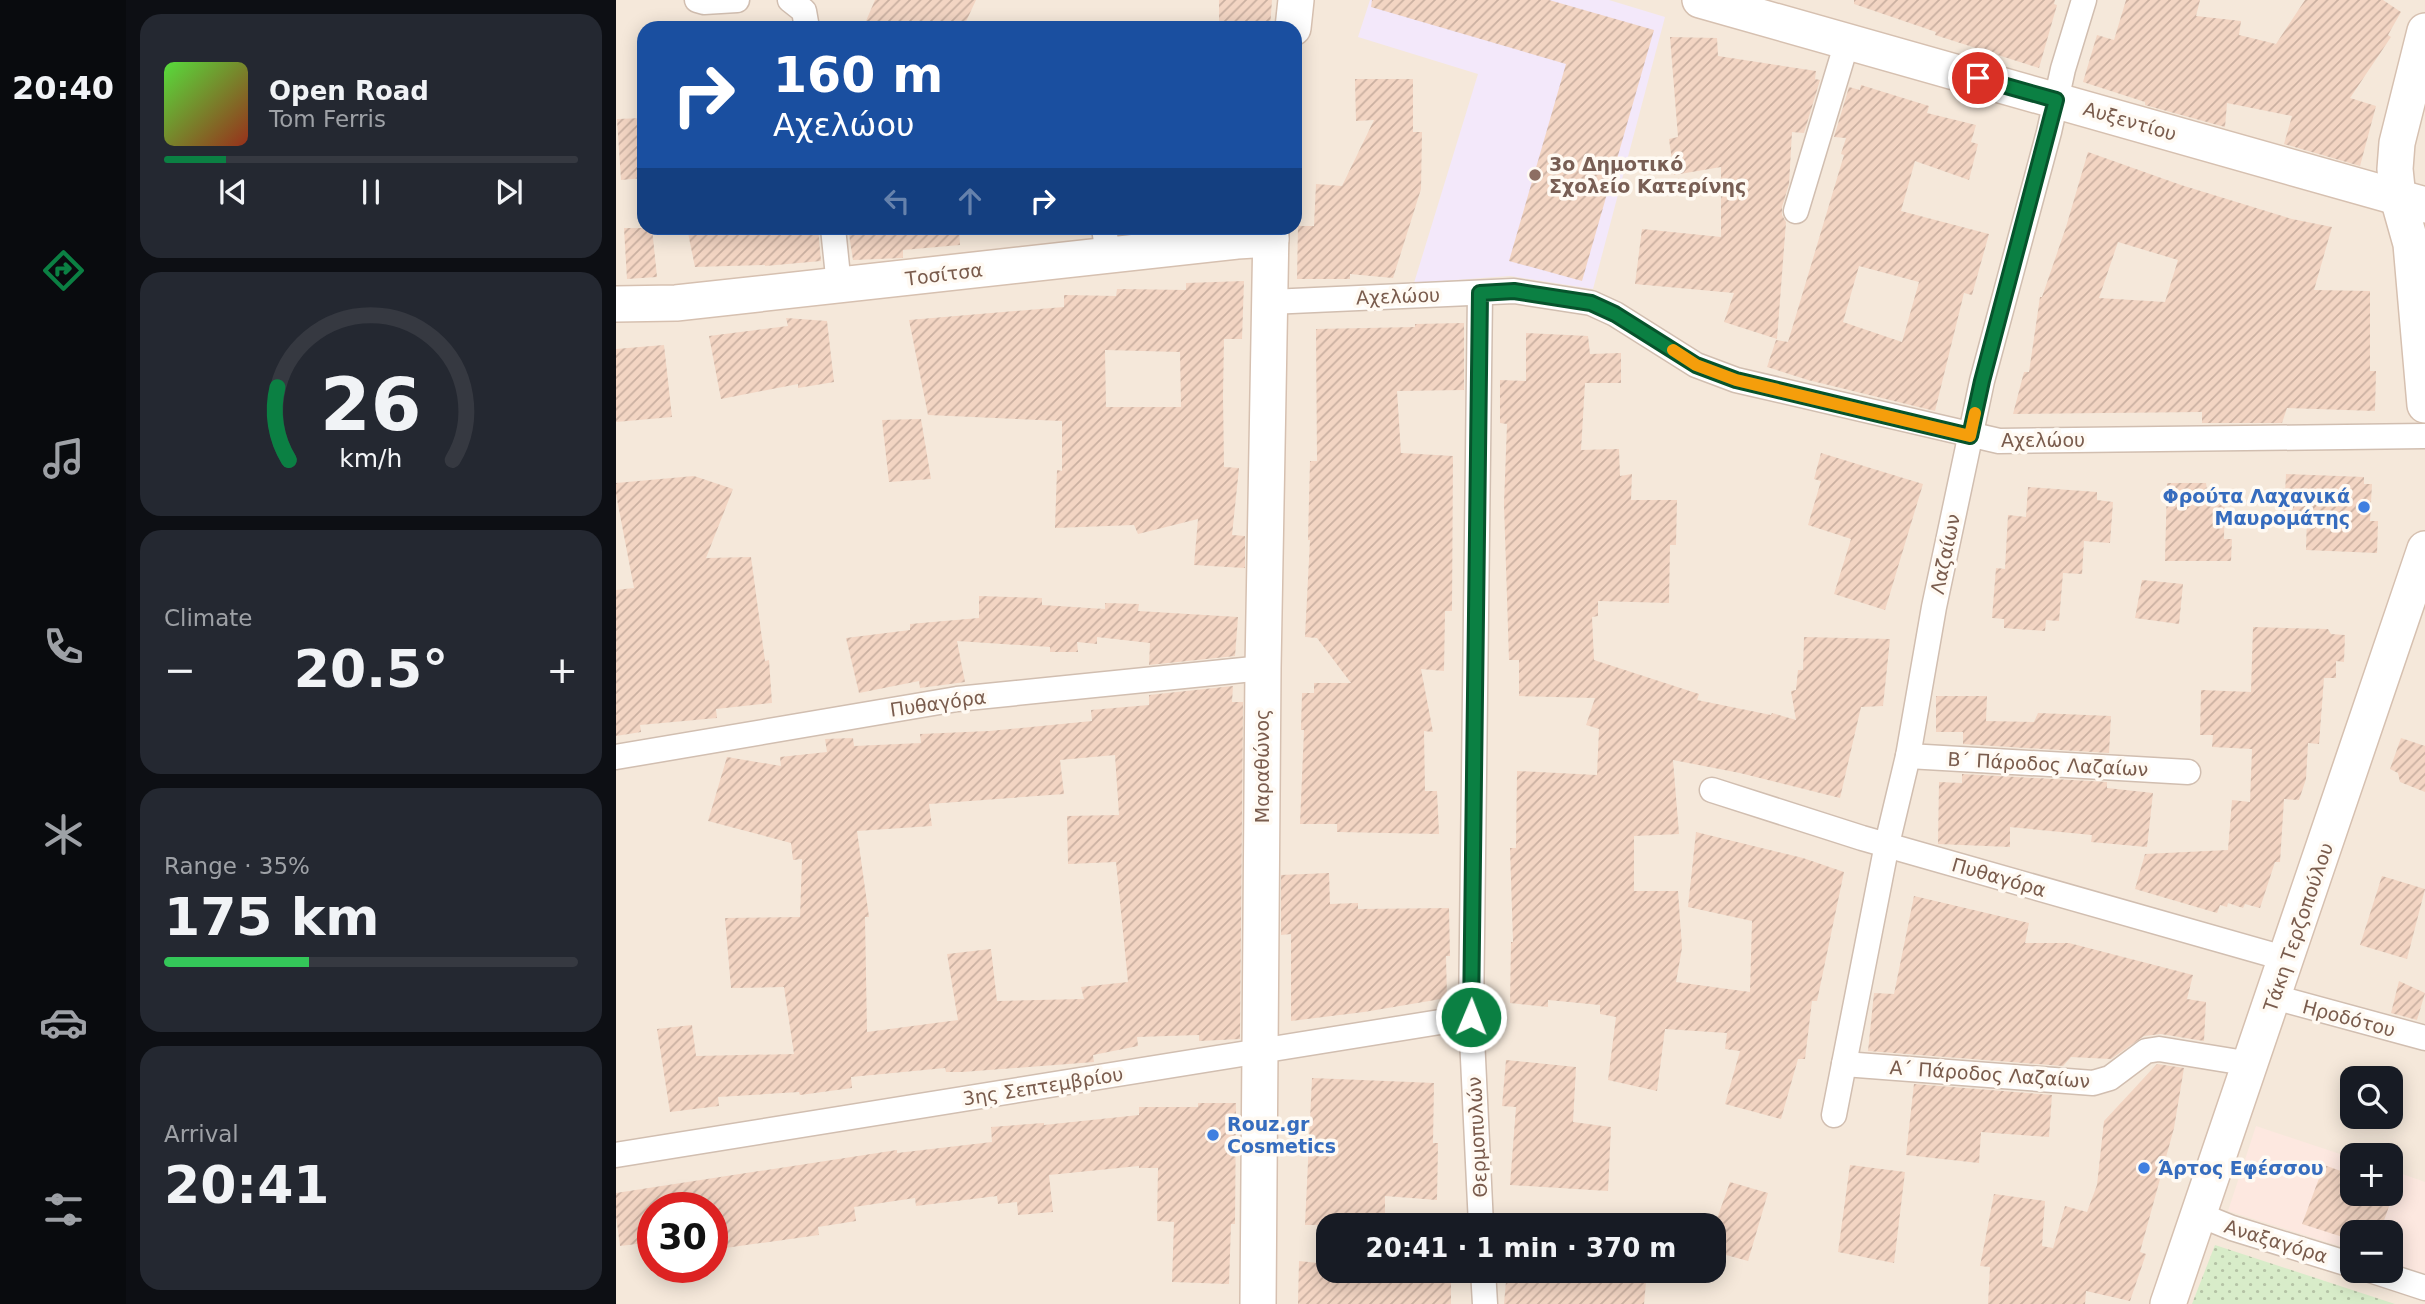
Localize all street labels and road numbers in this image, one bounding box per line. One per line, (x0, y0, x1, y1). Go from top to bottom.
street label: Αυξεντίου (2081, 97, 2179, 145)
street label: Τοσίτσα (903, 258, 984, 290)
street label: Αχελώου (1356, 284, 1440, 308)
street label: Αχελώου (2001, 429, 2085, 451)
street label: Λαζαίων (1926, 512, 1964, 596)
street label: Πυθαγόρα (888, 685, 988, 721)
street label: Μαραθώνος (1251, 709, 1273, 823)
street label: Β΄ Πάροδος Λαζαίων (1947, 748, 2149, 780)
street label: Τάκη Τερζοπούλου (2258, 840, 2337, 1015)
street label: Πυθαγόρα (1949, 853, 2049, 901)
street label: Ηροδότου (2300, 995, 2398, 1041)
street label: Α΄ Πάροδος Λαζαίων (1889, 1056, 2091, 1092)
street label: 3ης Σεπτεμβρίου (961, 1062, 1125, 1110)
street label: Θερμοπυλών (1463, 1076, 1491, 1198)
street label: Αναξαγόρα (2222, 1215, 2330, 1267)

